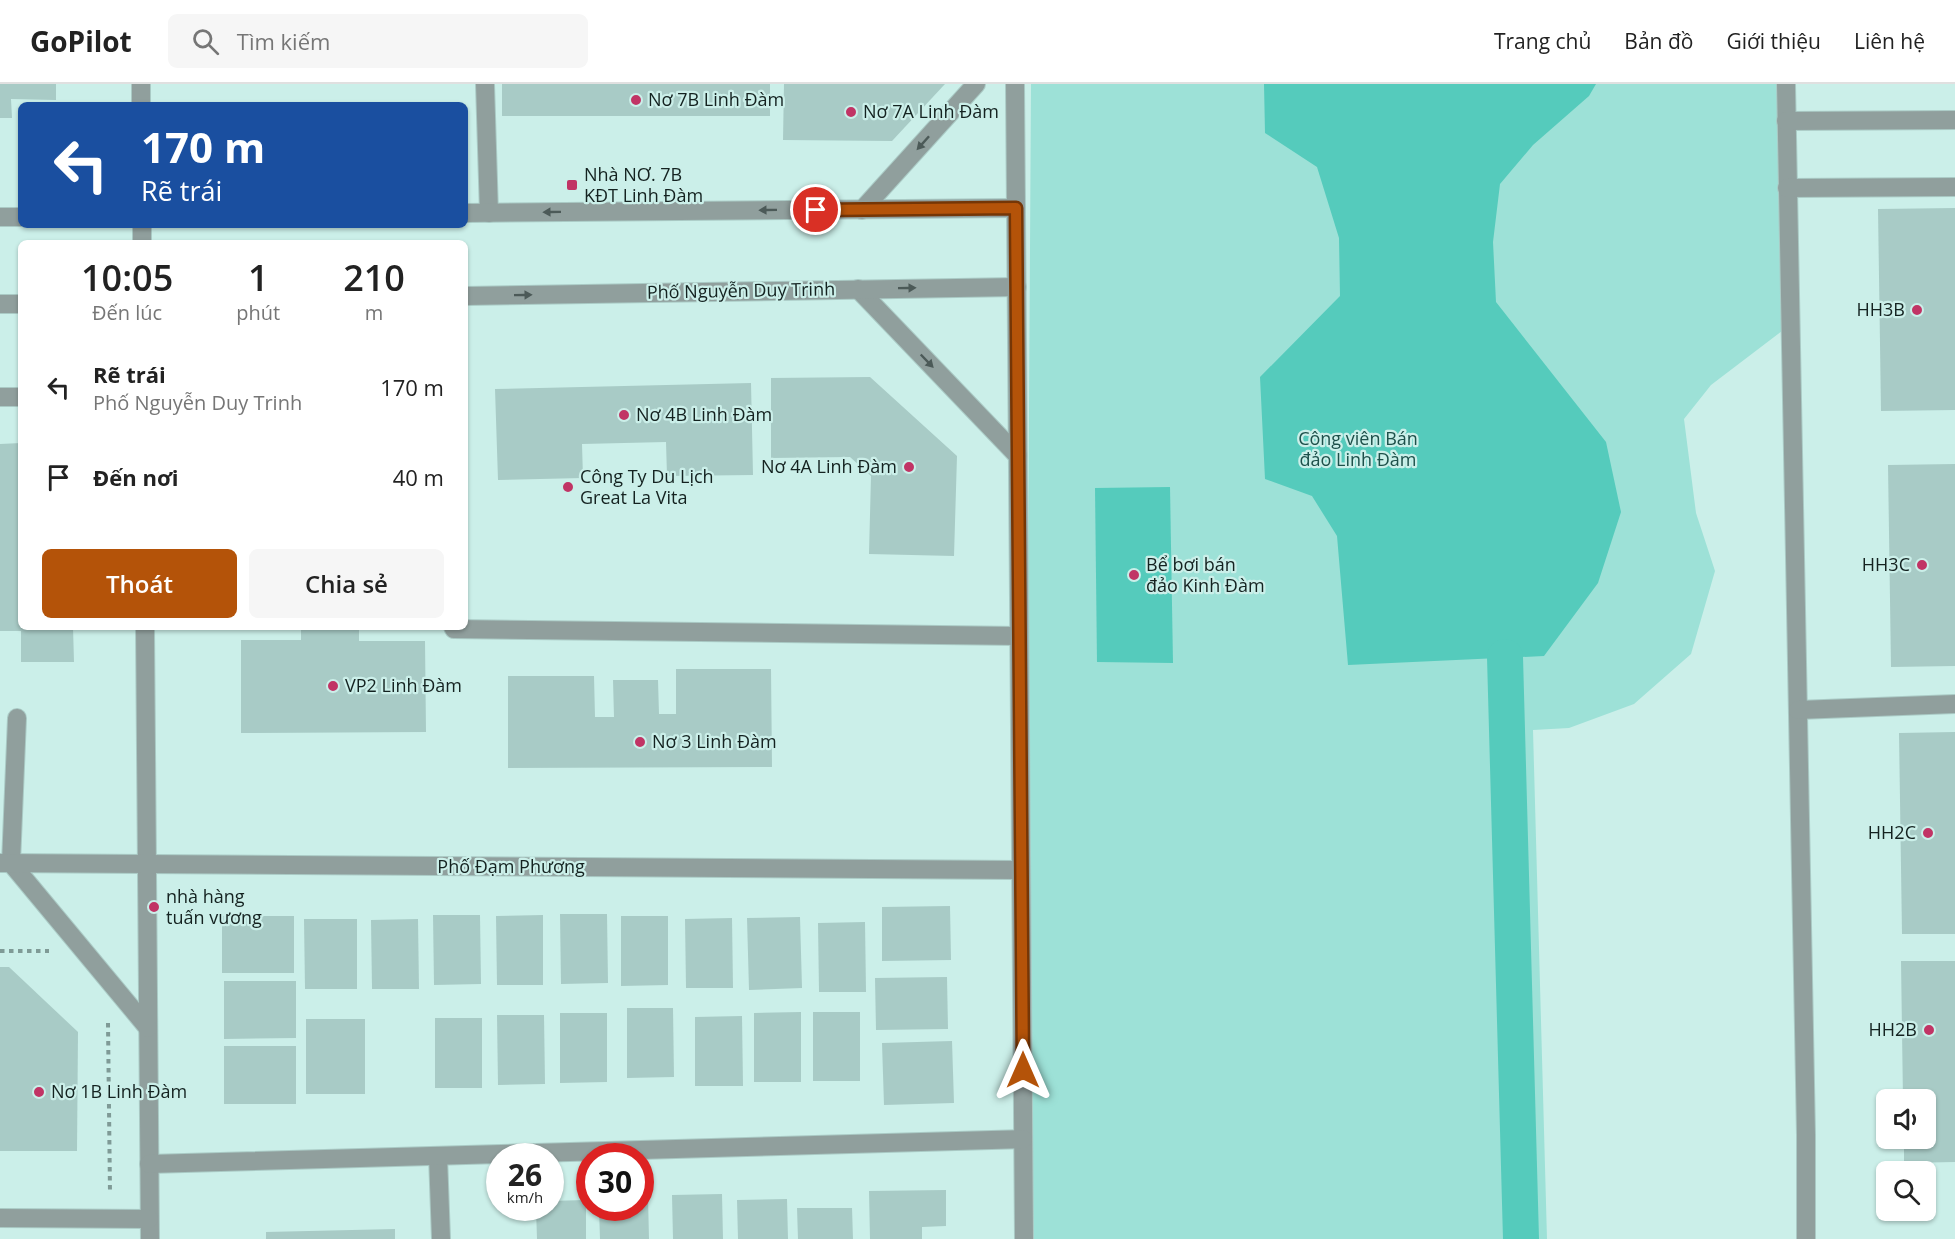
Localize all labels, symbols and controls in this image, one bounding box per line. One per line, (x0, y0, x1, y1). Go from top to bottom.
search box (168, 14, 588, 68)
text: GoPilot (30, 22, 132, 60)
icon: search (189, 25, 222, 58)
text: Tìm kiếm (237, 26, 330, 56)
text: Trang chủ (1494, 27, 1591, 55)
text: Bản đồ (1624, 27, 1693, 55)
text: Giới thiệu (1726, 27, 1821, 55)
text: Liên hệ (1854, 27, 1925, 55)
place label: Nơ 7B Linh Đàm (648, 87, 784, 111)
marker: Nơ 7B Linh Đàm (629, 93, 643, 107)
place label: Nơ 7A Linh Đàm (863, 99, 999, 123)
marker: Nơ 7A Linh Đàm (844, 105, 858, 119)
text: 170 m (141, 118, 265, 175)
icon: left (42, 126, 120, 204)
one-way arrow (917, 135, 930, 150)
place label: Nhà NƠ. 7B KĐT Linh Đàm (584, 162, 703, 207)
text: Rẽ trái (141, 172, 222, 209)
marker: Nhà NƠ. 7B KĐT Linh Đàm (565, 178, 579, 192)
pin (790, 184, 841, 235)
icon: arrive (799, 193, 832, 226)
one-way arrow (759, 205, 778, 215)
one-way arrow (543, 208, 562, 217)
text: 10:05 (81, 253, 173, 302)
text: 1 (248, 253, 269, 302)
text: 210 (343, 253, 405, 302)
street label: Phố Nguyễn Duy Trinh (647, 276, 835, 304)
one-way arrow (898, 284, 917, 293)
one-way arrow (514, 290, 533, 300)
place label: HH3B (1857, 297, 1905, 321)
text: Đến lúc (92, 299, 162, 326)
text: phút (236, 299, 280, 326)
text: m (365, 299, 383, 326)
marker: HH3B (1910, 303, 1924, 317)
one-way arrow (920, 354, 934, 368)
text: Rẽ trái (93, 359, 166, 389)
icon: left (42, 371, 75, 404)
text: 170 m (380, 372, 444, 402)
text: Phố Nguyễn Duy Trinh (93, 389, 302, 416)
place label: Nơ 4B Linh Đàm (636, 402, 772, 426)
marker: Nơ 4B Linh Đàm (617, 408, 631, 422)
park label: Công viên Bán đảo Linh Đàm (1298, 426, 1418, 471)
place label: Nơ 4A Linh Đàm (761, 454, 897, 478)
marker: Nơ 4A Linh Đàm (902, 460, 916, 474)
icon: arrive (42, 461, 75, 494)
text: Đến nơi (93, 462, 179, 492)
text: 40 m (393, 462, 444, 492)
place label: Công Ty Du Lịch Great La Vita (580, 464, 714, 509)
marker: Công Ty Du Lịch Great La Vita (561, 480, 575, 494)
button: Thoát (42, 549, 237, 618)
button: Chia sẻ (249, 549, 444, 618)
place label: Bể bơi bán đảo Kinh Đàm (1146, 552, 1265, 597)
place label: HH3C (1862, 552, 1910, 576)
marker: HH3C (1915, 558, 1929, 572)
marker: Bể bơi bán đảo Kinh Đàm (1127, 568, 1141, 582)
place label: VP2 Linh Đàm (345, 673, 462, 697)
marker: VP2 Linh Đàm (326, 679, 340, 693)
place label: Nơ 3 Linh Đàm (652, 729, 777, 753)
marker: Nơ 3 Linh Đàm (633, 735, 647, 749)
place label: HH2C (1868, 820, 1916, 844)
marker: HH2C (1921, 826, 1935, 840)
street label: Phố Đạm Phương (437, 854, 585, 878)
place label: nhà hàng tuấn vương (166, 884, 262, 929)
marker: nhà hàng tuấn vương (147, 900, 161, 914)
place label: HH2B (1869, 1017, 1917, 1041)
marker: HH2B (1922, 1023, 1936, 1037)
position arrow (991, 1038, 1055, 1102)
place label: Nơ 1B Linh Đàm (51, 1079, 187, 1103)
marker: Nơ 1B Linh Đàm (32, 1085, 46, 1099)
map controls (1876, 1089, 1936, 1221)
button: sound (1876, 1089, 1936, 1149)
speed limit sign: 30 (576, 1143, 654, 1221)
text: 26 (508, 1154, 542, 1195)
button: search (1876, 1161, 1936, 1221)
text: km/h (507, 1187, 543, 1207)

